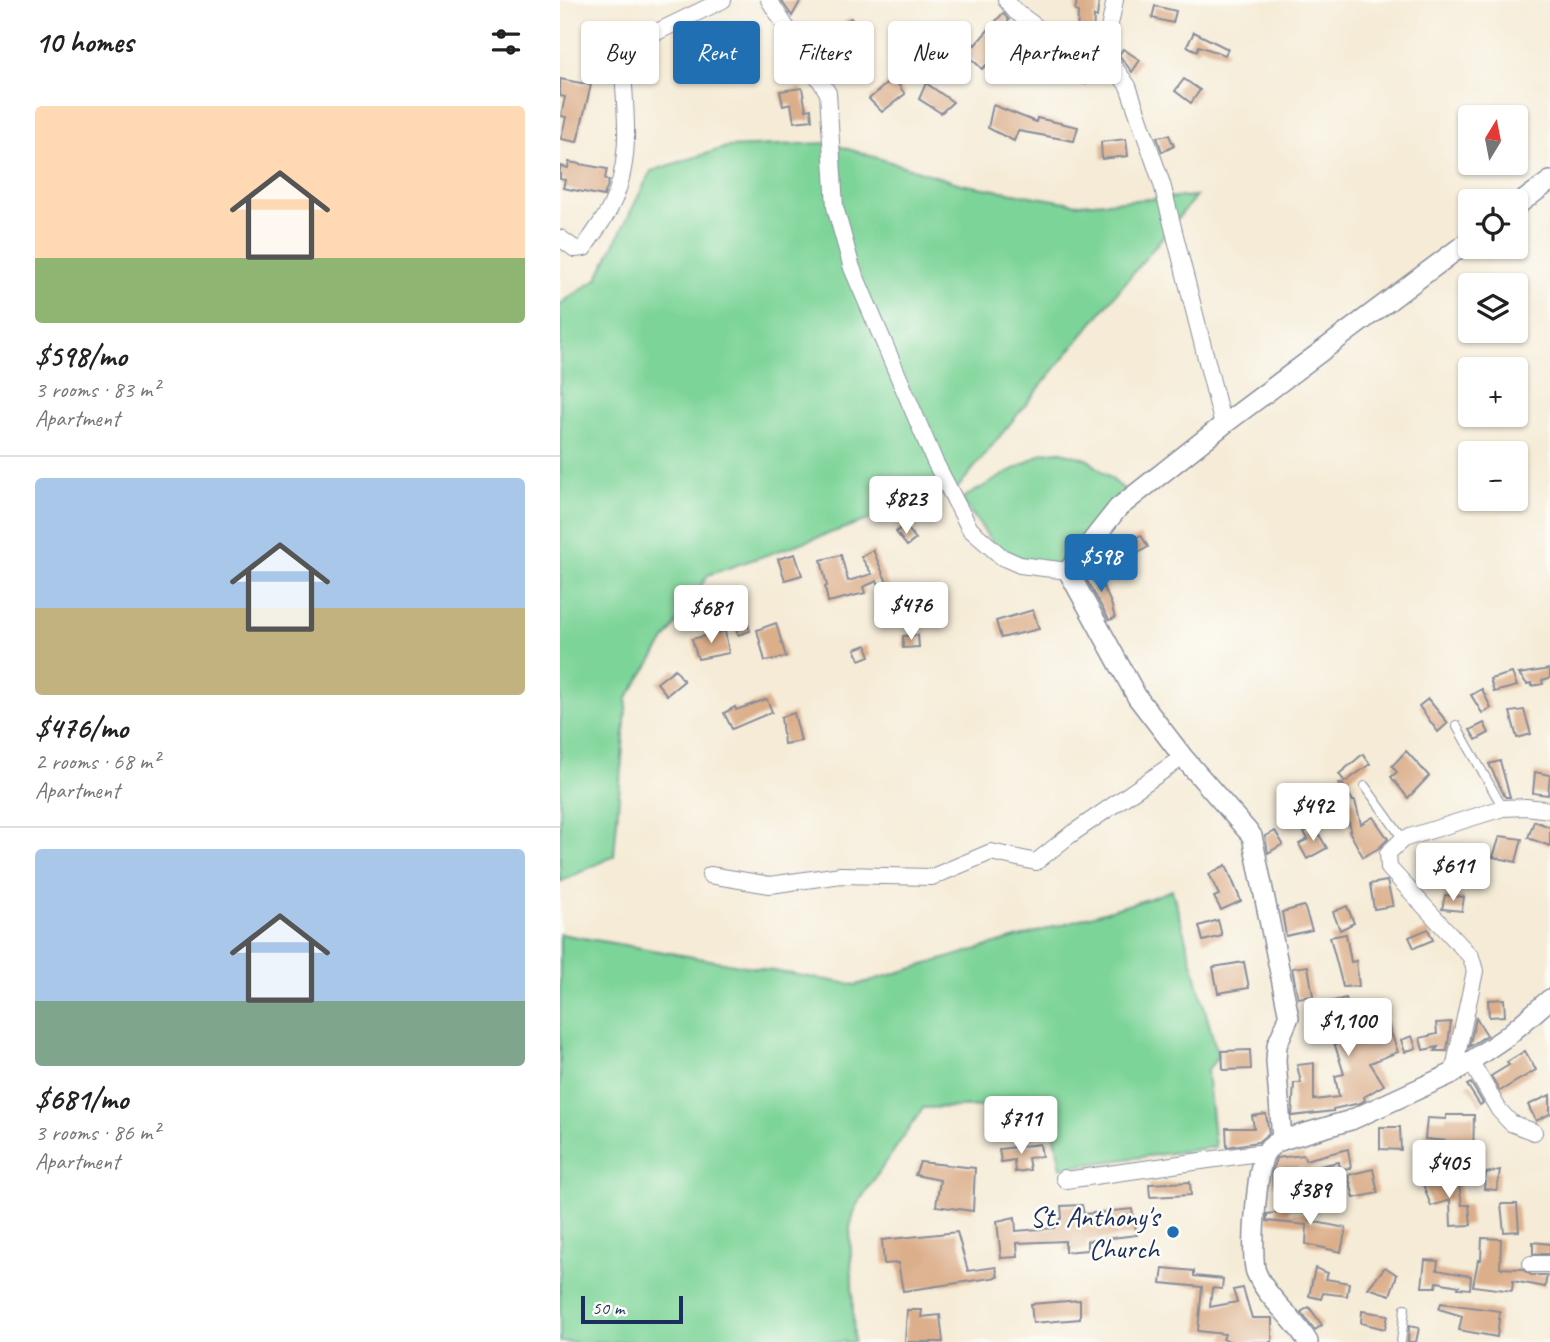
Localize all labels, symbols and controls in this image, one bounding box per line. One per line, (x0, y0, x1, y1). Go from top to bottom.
chip: Buy (581, 21, 659, 84)
chip: Rent (673, 21, 760, 84)
chip: Filters (774, 21, 874, 84)
chip: New (888, 21, 971, 84)
chip: Apartment (985, 21, 1121, 84)
text: 10 homes (35, 23, 133, 61)
icon: filters (487, 23, 525, 61)
north arrow (1458, 105, 1528, 175)
map controls (1458, 105, 1528, 511)
icon: home (217, 152, 343, 278)
button: locate (1458, 189, 1528, 259)
button: layers (1458, 273, 1528, 343)
text: $598/mo (35, 337, 127, 375)
button: + (1458, 357, 1528, 427)
text: 3 rooms · 83 m² (35, 375, 159, 404)
text: Apartment (35, 404, 120, 433)
button: − (1458, 441, 1528, 511)
pin: $823 (865, 476, 947, 536)
text: $823 (885, 484, 927, 513)
icon: home (217, 524, 343, 650)
pin: $598 (1060, 534, 1142, 594)
text: $598 (1081, 542, 1121, 571)
pin: $476 (870, 582, 952, 642)
pin: $681 (670, 586, 752, 645)
text: $476 (890, 590, 932, 619)
text: $681 (690, 593, 732, 622)
text: $476/mo (35, 709, 128, 747)
text: 2 rooms · 68 m² (35, 747, 159, 776)
text: Apartment (35, 776, 120, 805)
pin: $492 (1272, 784, 1354, 843)
text: $492 (1292, 791, 1334, 820)
pin: $611 (1412, 844, 1494, 903)
text: $611 (1432, 851, 1474, 880)
icon: home (217, 895, 343, 1021)
pin: $1,100 (1291, 998, 1405, 1058)
text: $1,100 (1320, 1006, 1376, 1035)
text: $681/mo (35, 1080, 128, 1118)
pin: $711 (980, 1096, 1062, 1156)
text: $711 (1000, 1104, 1042, 1133)
text: 3 rooms · 86 m² (35, 1118, 159, 1147)
pin: $405 (1408, 1140, 1490, 1200)
text: Apartment (35, 1147, 120, 1176)
text: $405 (1428, 1148, 1470, 1177)
pin: $389 (1269, 1168, 1351, 1227)
text: $389 (1289, 1175, 1331, 1204)
place label: St. Anthony's Church (1030, 1199, 1161, 1266)
marker: St. Anthony's Church (1165, 1224, 1181, 1240)
scale bar (581, 1293, 682, 1325)
text: 50 m (592, 1296, 624, 1320)

